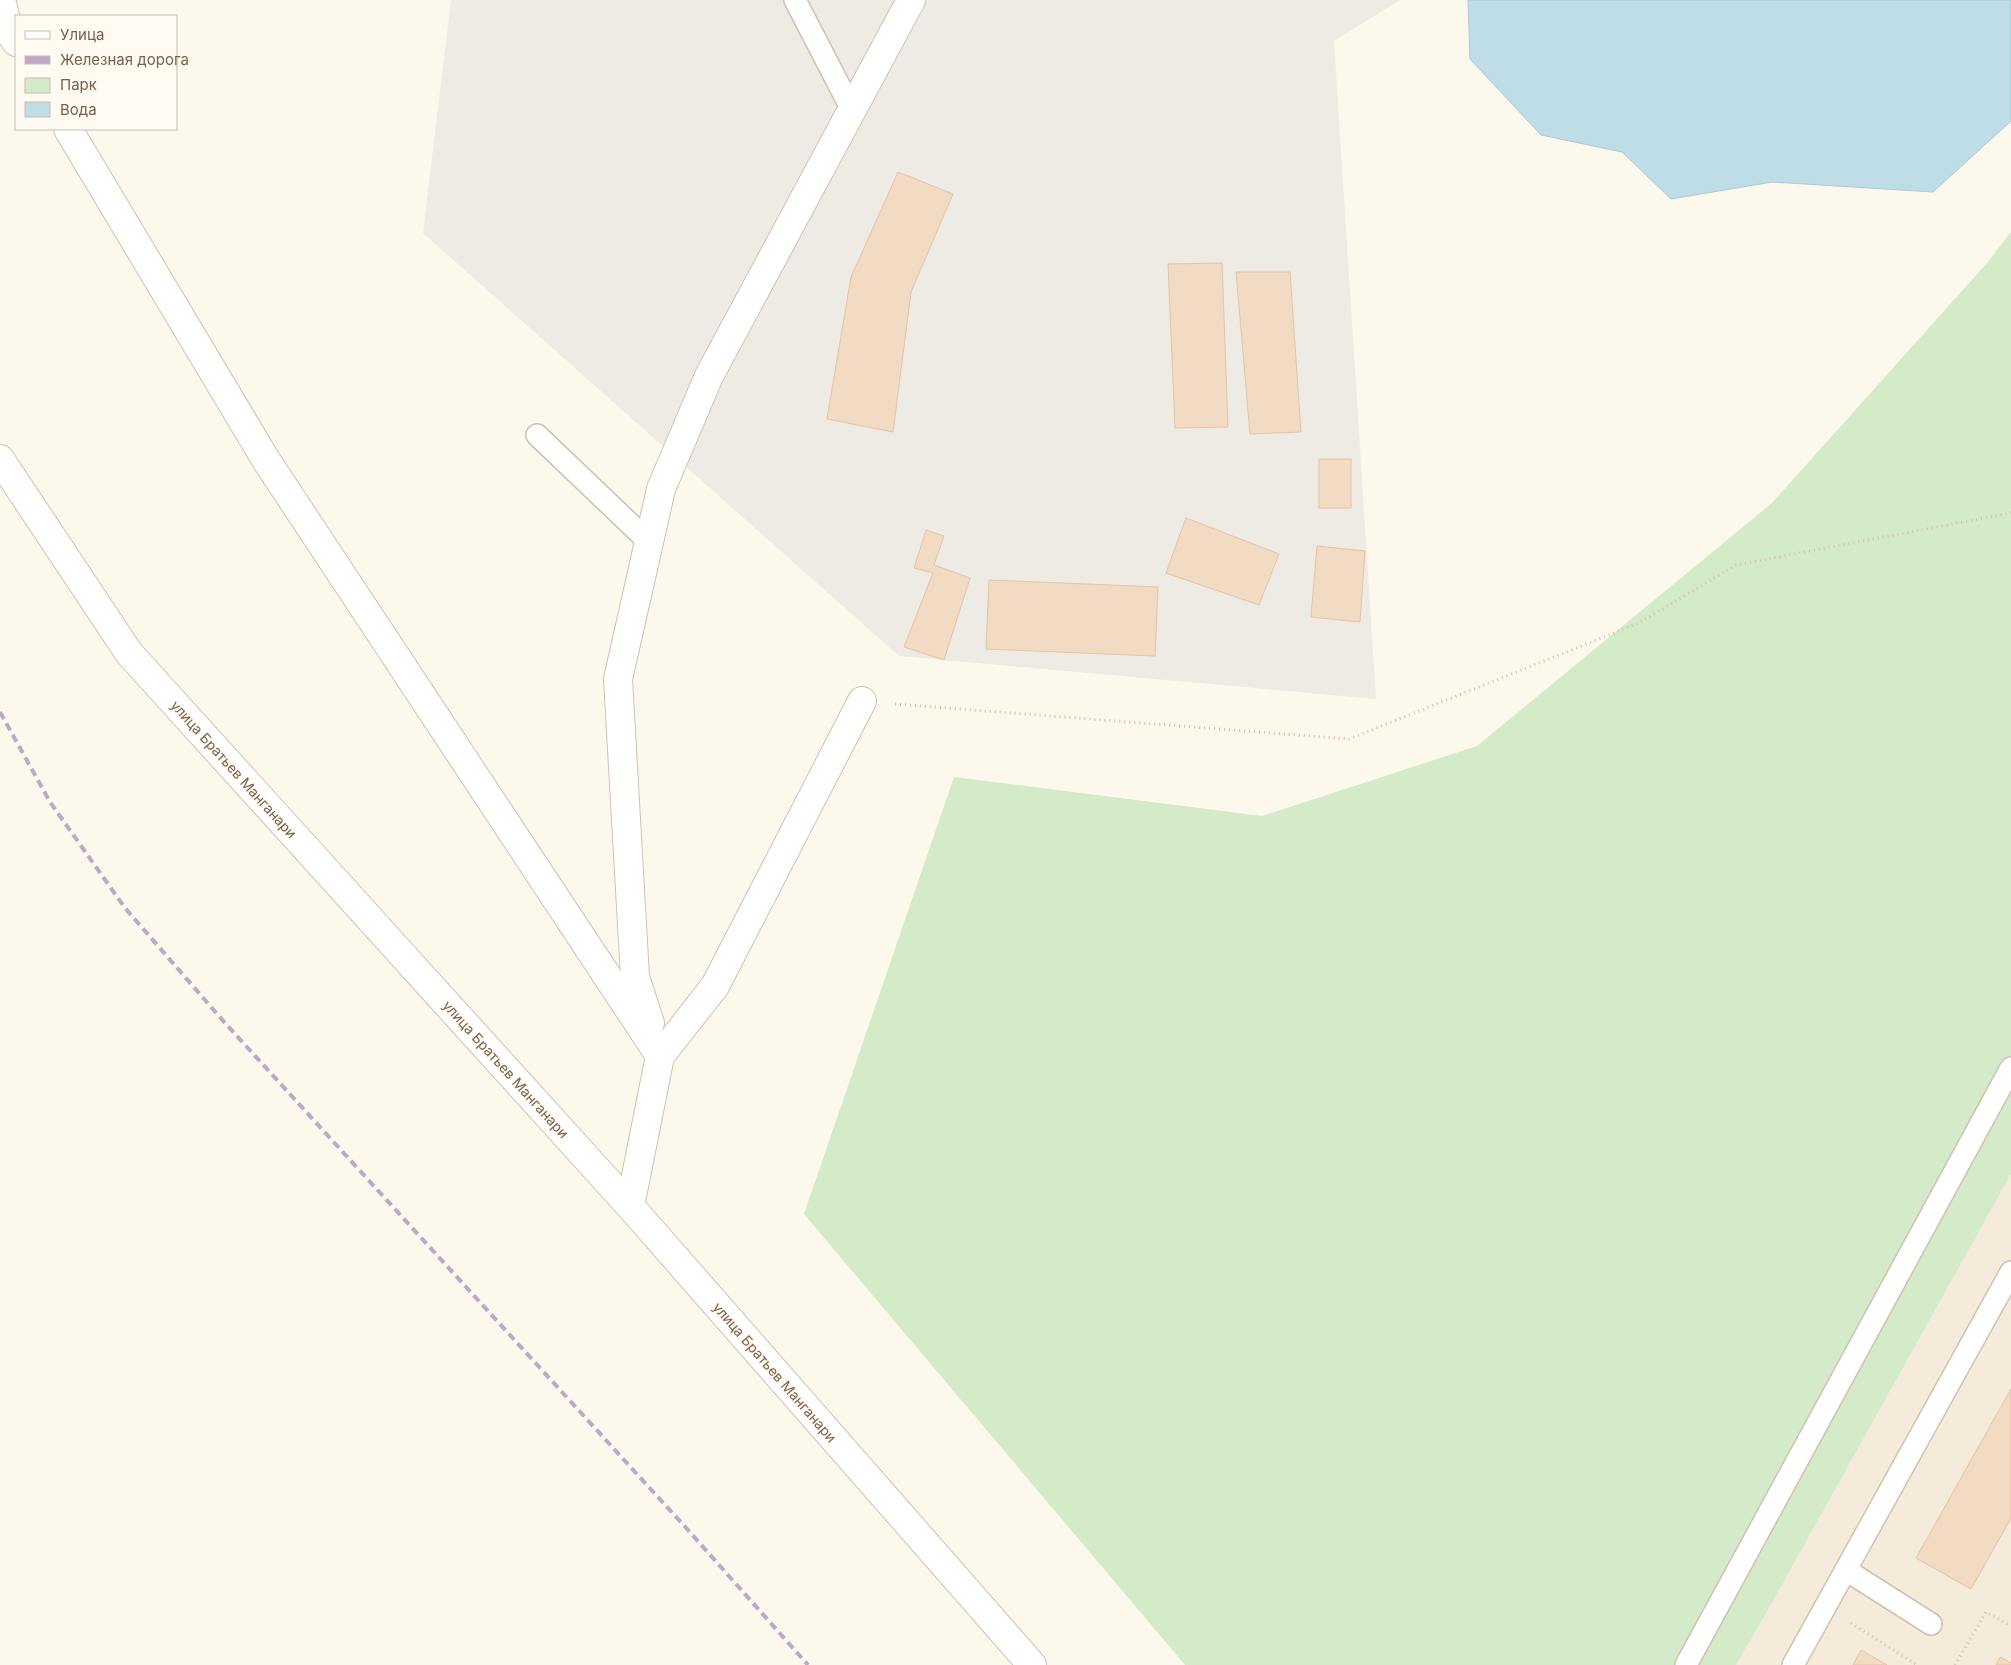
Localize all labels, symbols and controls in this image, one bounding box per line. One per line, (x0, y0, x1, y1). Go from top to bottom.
legend (15, 15, 178, 130)
text: Улица (60, 25, 104, 44)
text: Железная дорога (60, 50, 189, 69)
text: Парк (60, 75, 97, 94)
text: Вода (60, 100, 97, 119)
street label: улица Братьев Манганари (168, 697, 300, 841)
street label: улица Братьев Манганари (440, 997, 572, 1141)
street label: улица Братьев Манганари (710, 1299, 840, 1445)

